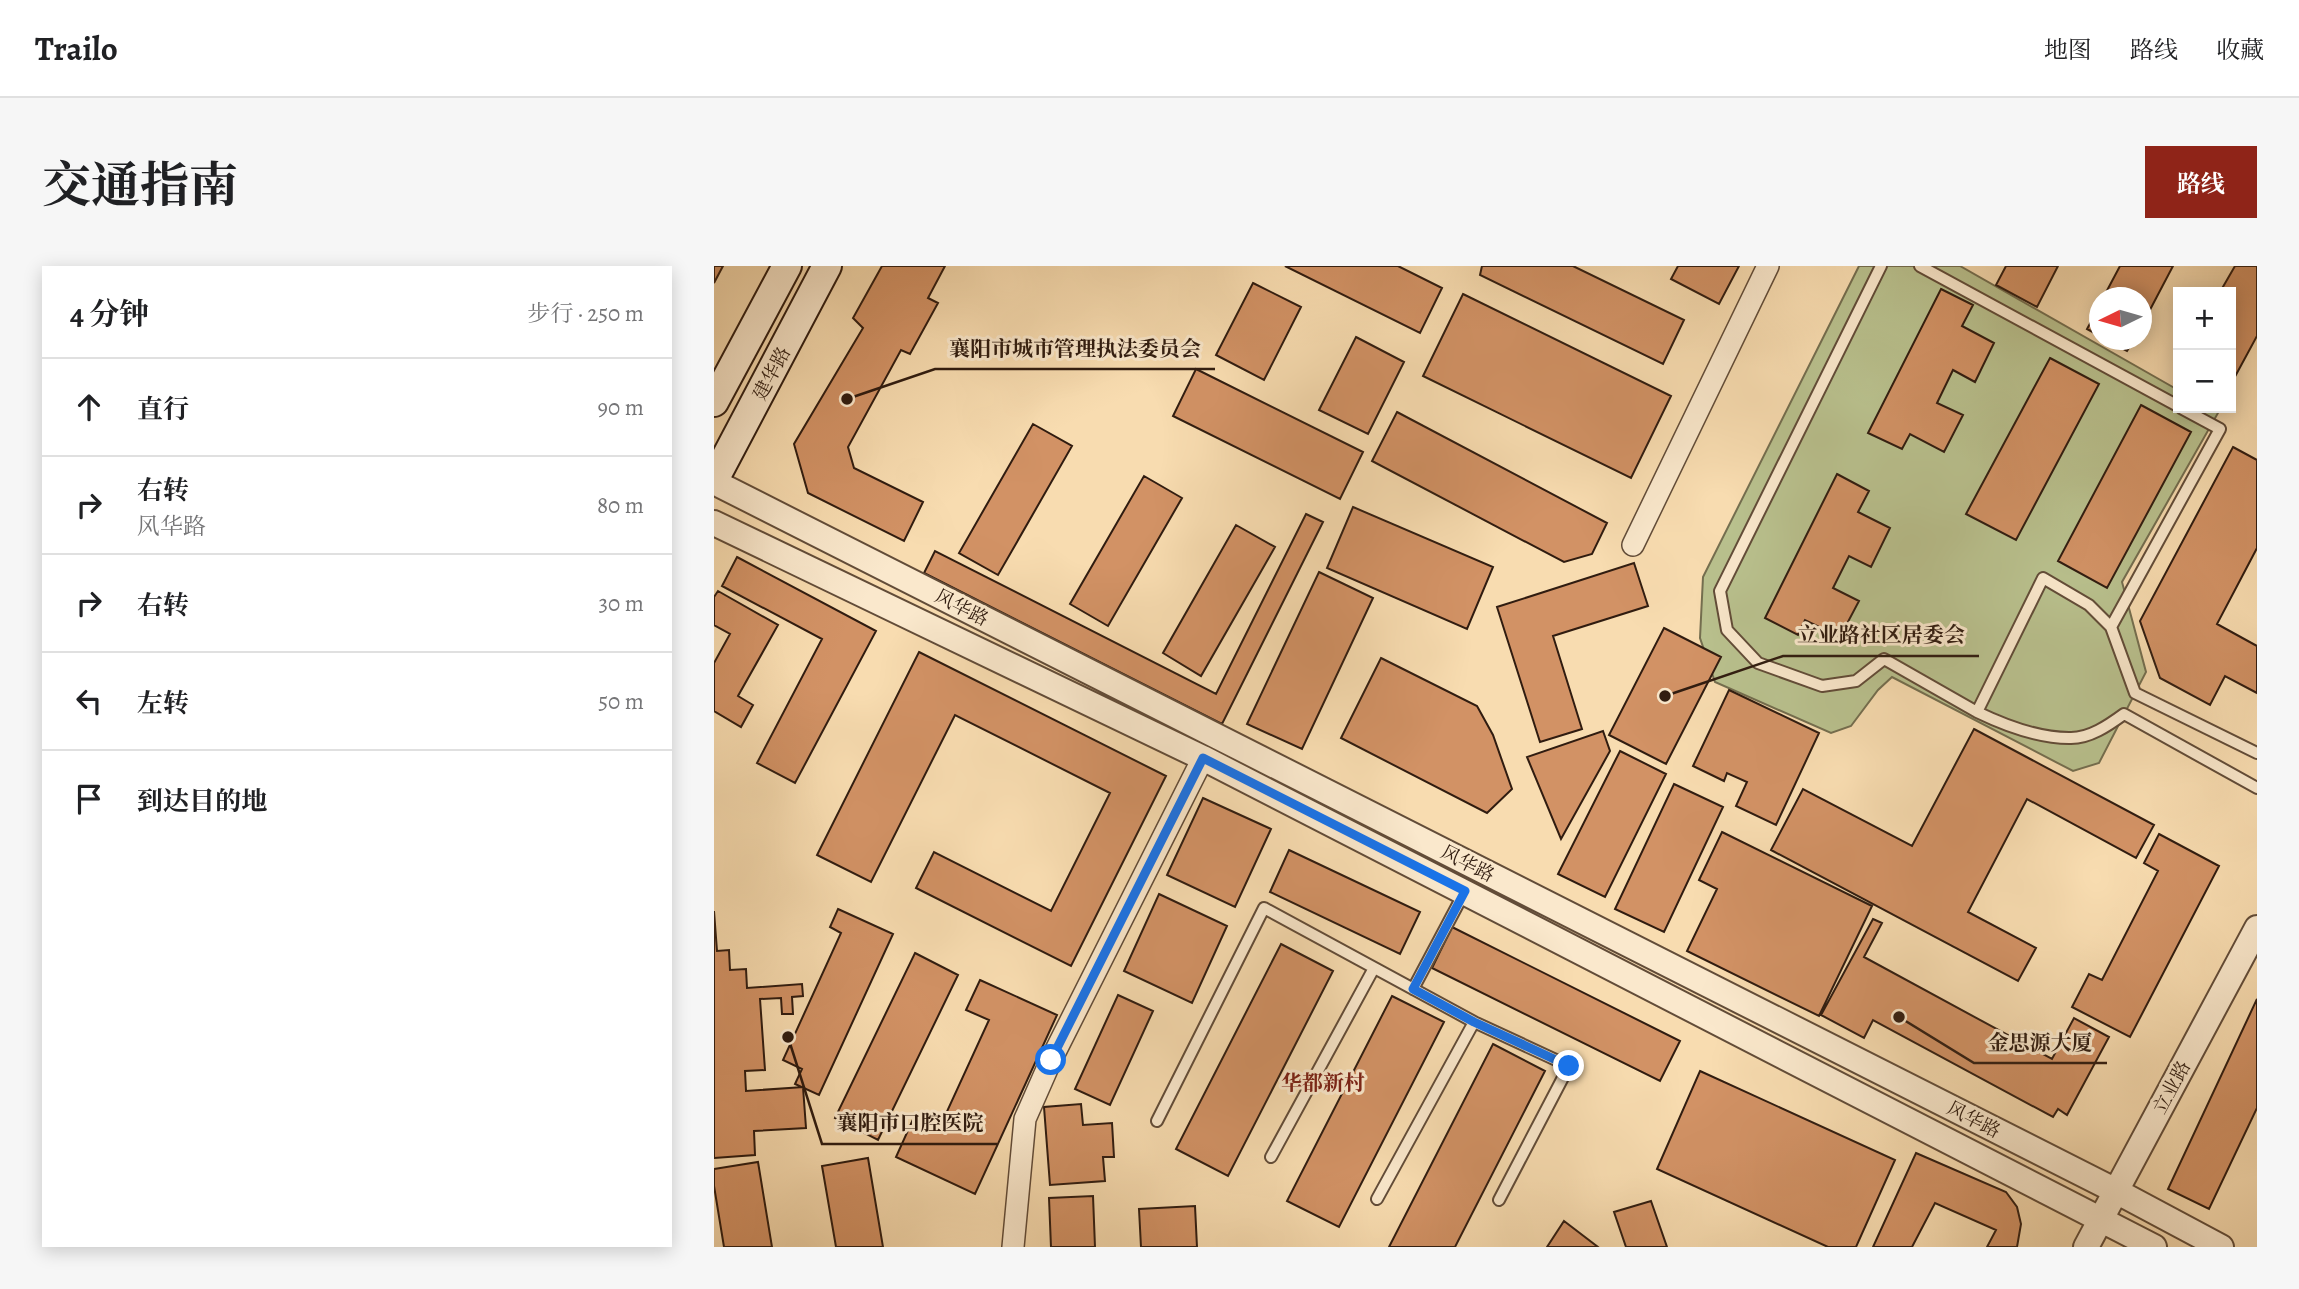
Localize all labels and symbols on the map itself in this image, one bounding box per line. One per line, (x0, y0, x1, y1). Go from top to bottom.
north arrow (2089, 287, 2152, 350)
callout: 襄阳市城市管理执法委员会 (935, 327, 1215, 369)
text: 襄阳市城市管理执法委员会 (949, 335, 1201, 363)
street label: 建华路 (747, 342, 797, 405)
street label: 风华路 (930, 583, 993, 632)
callout: 立业路社区居委会 (1783, 614, 1979, 656)
text: 立业路社区居委会 (1797, 621, 1965, 649)
street label: 风华路 (1436, 839, 1499, 888)
callout: 金思源大厦 (1974, 1021, 2107, 1063)
text: 金思源大厦 (1988, 1029, 2093, 1057)
route start (1035, 1044, 1066, 1075)
route end (1553, 1050, 1584, 1081)
street label: 立业路 (2147, 1056, 2197, 1119)
district label: 华都新村 (1281, 1069, 1365, 1097)
street label: 风华路 (1942, 1095, 2005, 1144)
callout: 襄阳市口腔医院 (822, 1102, 997, 1144)
text: 襄阳市口腔医院 (837, 1109, 984, 1137)

